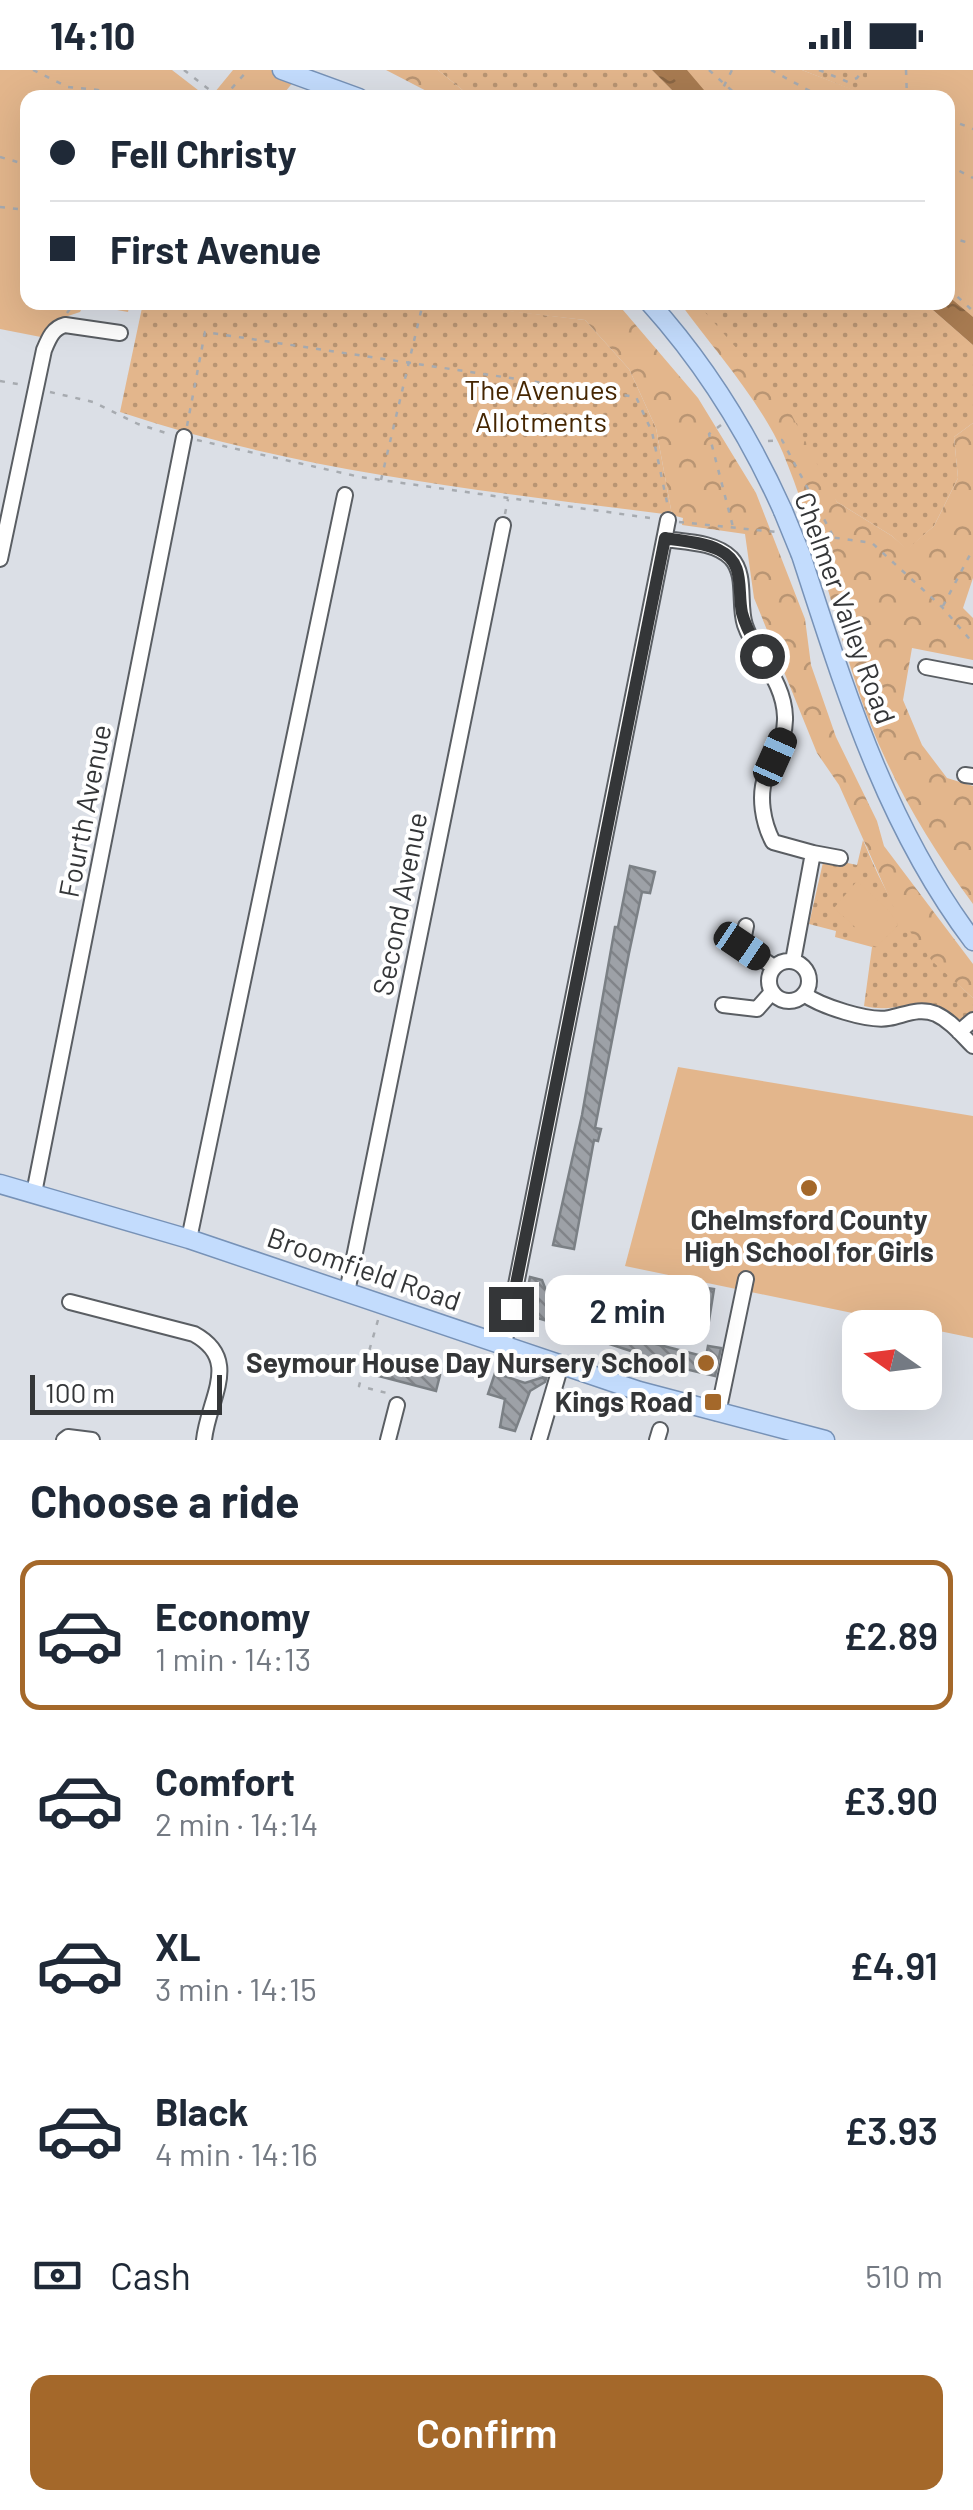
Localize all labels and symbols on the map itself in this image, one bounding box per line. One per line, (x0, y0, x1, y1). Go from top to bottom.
park label: The Avenues Allotments (464, 372, 618, 438)
street label: Chelmer Valley Road (788, 487, 904, 728)
route start (740, 634, 785, 679)
street label: Fourth Avenue (51, 721, 117, 900)
car (749, 723, 801, 791)
street label: Second Avenue (365, 809, 433, 998)
car (709, 917, 775, 975)
marker: Chelmsford County High School for Girls (798, 1177, 820, 1199)
place label: Chelmsford County High School for Girls (684, 1202, 934, 1268)
street label: Broomfield Road (263, 1219, 466, 1317)
callout: 2 min (546, 1274, 711, 1344)
route end (489, 1287, 534, 1332)
north arrow (842, 1310, 942, 1410)
place label: Seymour House Day Nursery School (246, 1345, 686, 1379)
marker: Seymour House Day Nursery School (695, 1352, 717, 1374)
scale bar (30, 1370, 222, 1414)
place label: Kings Road (555, 1384, 693, 1418)
marker: Kings Road (702, 1391, 724, 1413)

